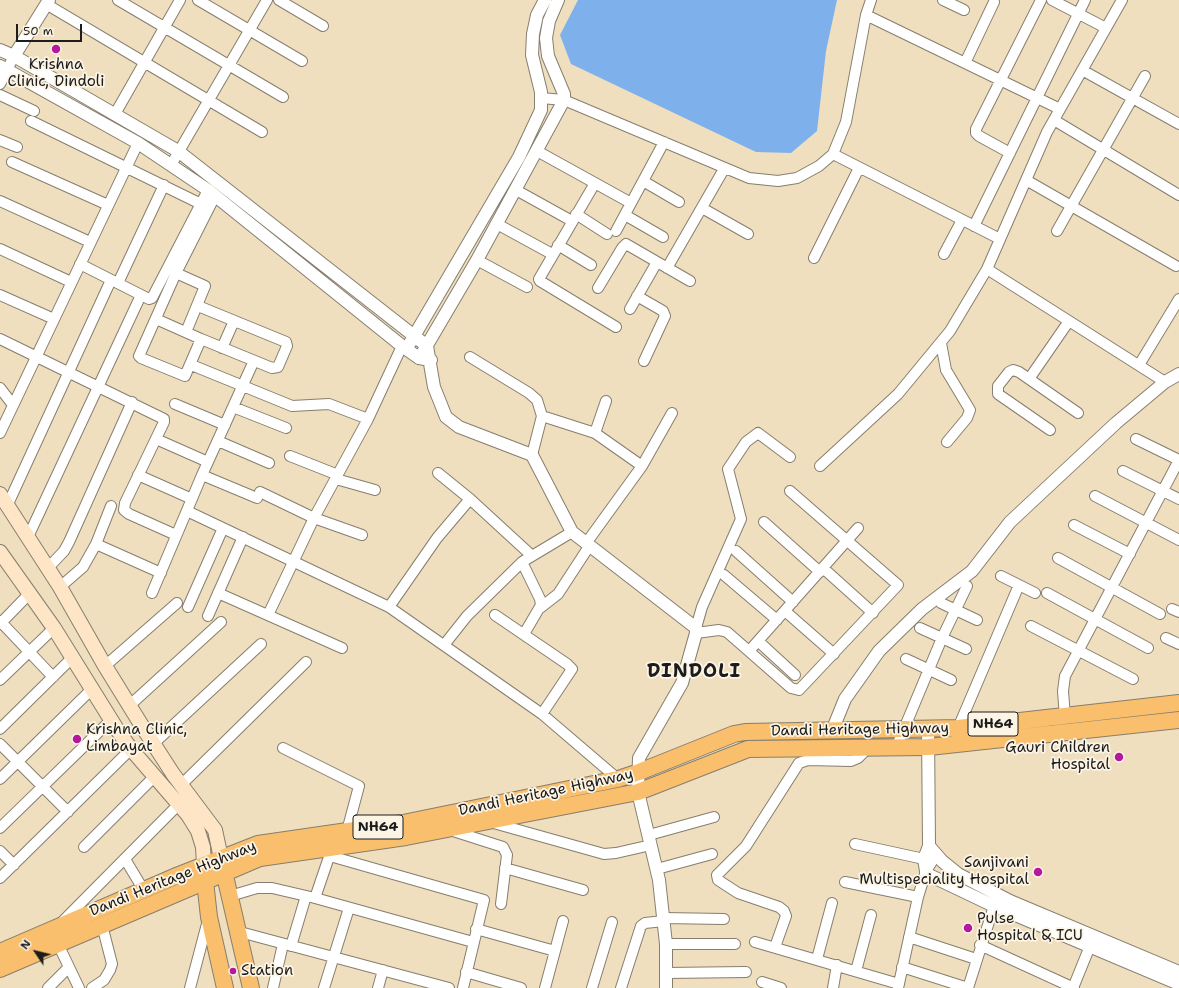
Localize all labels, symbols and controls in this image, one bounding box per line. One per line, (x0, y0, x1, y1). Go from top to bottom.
scale bar (18, 16, 84, 42)
text: 50 m (23, 23, 53, 39)
marker: Krishna Clinic, Dindoli (50, 43, 62, 55)
place label: Krishna Clinic, Dindoli (8, 56, 104, 91)
district label: DINDOLI (647, 661, 741, 683)
road number: NH64 (968, 712, 1018, 736)
street label: Dandi Heritage Highway (771, 719, 949, 741)
place label: Krishna Clinic, Limbayat (86, 721, 187, 756)
marker: Krishna Clinic, Limbayat (71, 733, 83, 745)
place label: Gauri Children Hospital (1005, 739, 1110, 774)
marker: Gauri Children Hospital (1113, 751, 1125, 763)
street label: Dandi Heritage Highway (457, 766, 635, 820)
road number: NH64 (353, 815, 403, 839)
street label: Dandi Heritage Highway (87, 837, 259, 921)
place label: Sanjivani Multispeciality Hospital (859, 854, 1029, 889)
marker: Sanjivani Multispeciality Hospital (1032, 866, 1044, 878)
place label: Pulse Hospital & ICU (977, 910, 1083, 945)
marker: Pulse Hospital & ICU (962, 922, 974, 934)
north arrow (16, 932, 56, 972)
text: N (17, 937, 34, 953)
place label: Station (241, 962, 293, 980)
marker: Station (228, 966, 238, 976)

